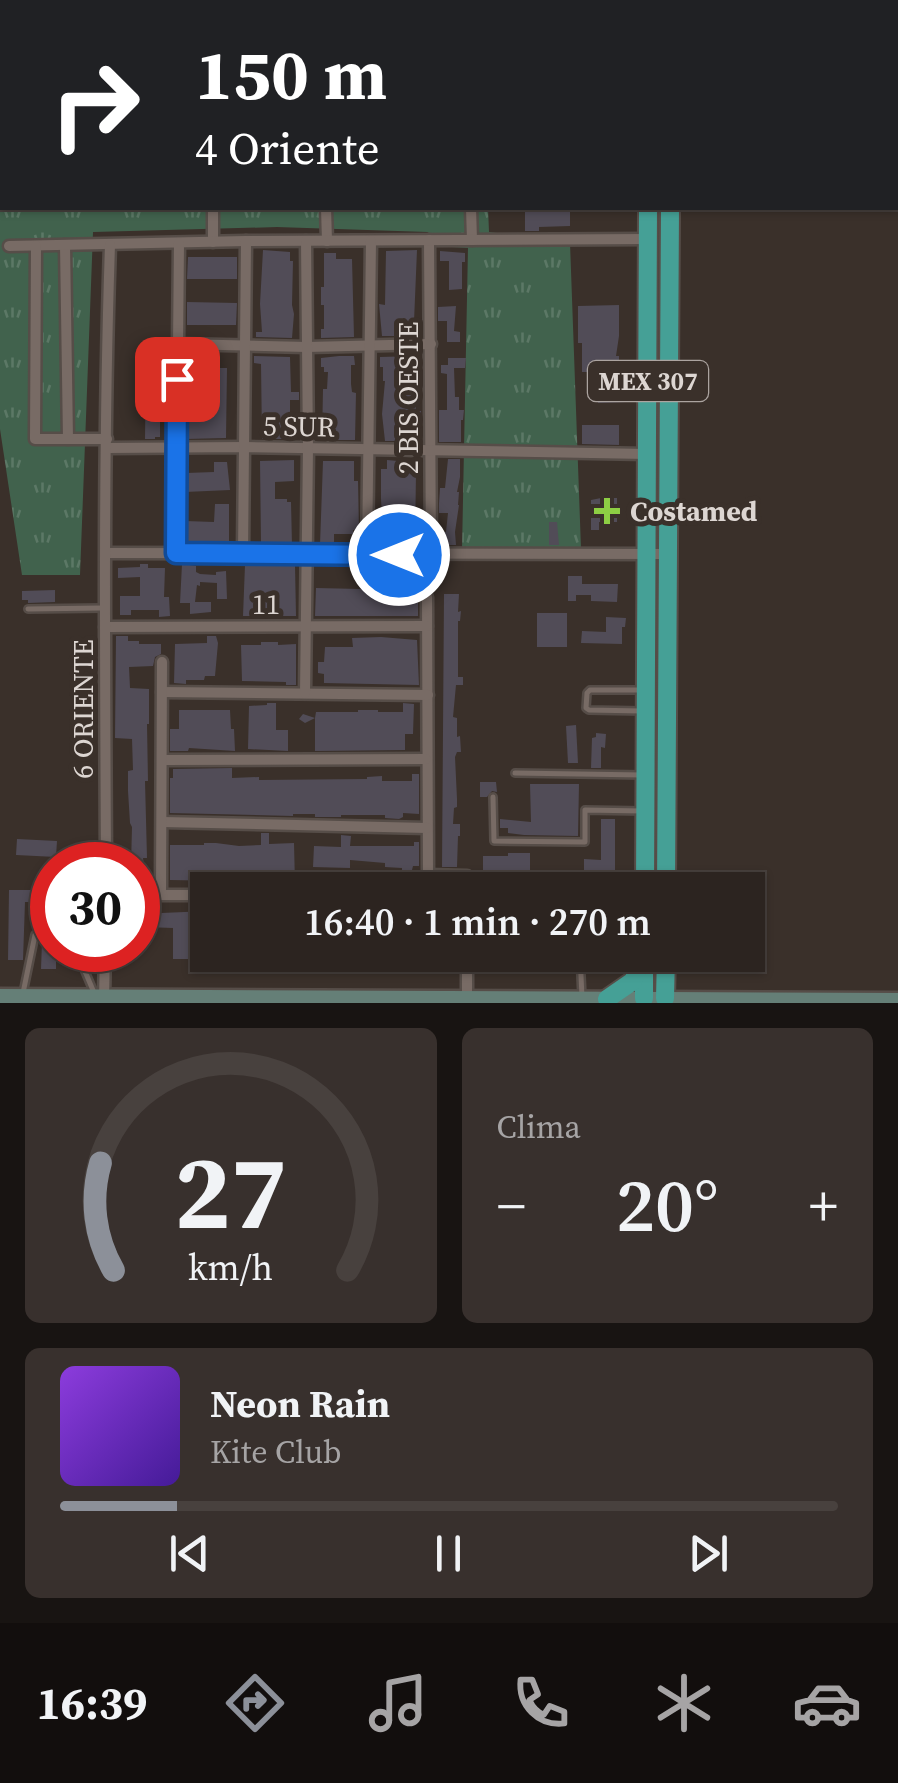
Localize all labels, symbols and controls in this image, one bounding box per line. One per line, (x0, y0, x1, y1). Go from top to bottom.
text: 150 m (195, 26, 387, 122)
icon: right (30, 40, 160, 170)
text: 4 Oriente (195, 117, 380, 179)
street label: 2 BIS OESTE (389, 322, 427, 474)
pin (135, 337, 220, 422)
icon: arrive (150, 352, 205, 407)
road number: MEX 307 (588, 361, 708, 401)
street label: 5 SUR (263, 406, 335, 446)
place label: Costamed (630, 492, 758, 530)
marker: Costamed (594, 498, 620, 524)
position arrow (347, 503, 451, 607)
street label: 11 (252, 585, 280, 623)
street label: 6 ORIENTE (64, 639, 102, 779)
speed limit sign: 30 (30, 842, 160, 972)
text: 16:40 · 1 min · 270 m (304, 896, 651, 948)
text: Clima (497, 1105, 581, 1149)
text: 27 (174, 1120, 287, 1263)
text: 20° (616, 1153, 719, 1256)
text: − (497, 1168, 526, 1243)
text: + (809, 1168, 838, 1243)
text: km/h (188, 1243, 273, 1292)
text: Neon Rain (210, 1378, 390, 1430)
text: Kite Club (210, 1430, 342, 1474)
icon: previous (162, 1526, 217, 1581)
icon: pause (421, 1526, 476, 1581)
icon: next (681, 1526, 736, 1581)
icon: directions (220, 1668, 290, 1738)
icon: music (363, 1668, 433, 1738)
icon: phone (506, 1668, 576, 1738)
icon: climate (649, 1668, 719, 1738)
icon: car (792, 1668, 862, 1738)
text: 16:39 (36, 1672, 147, 1734)

